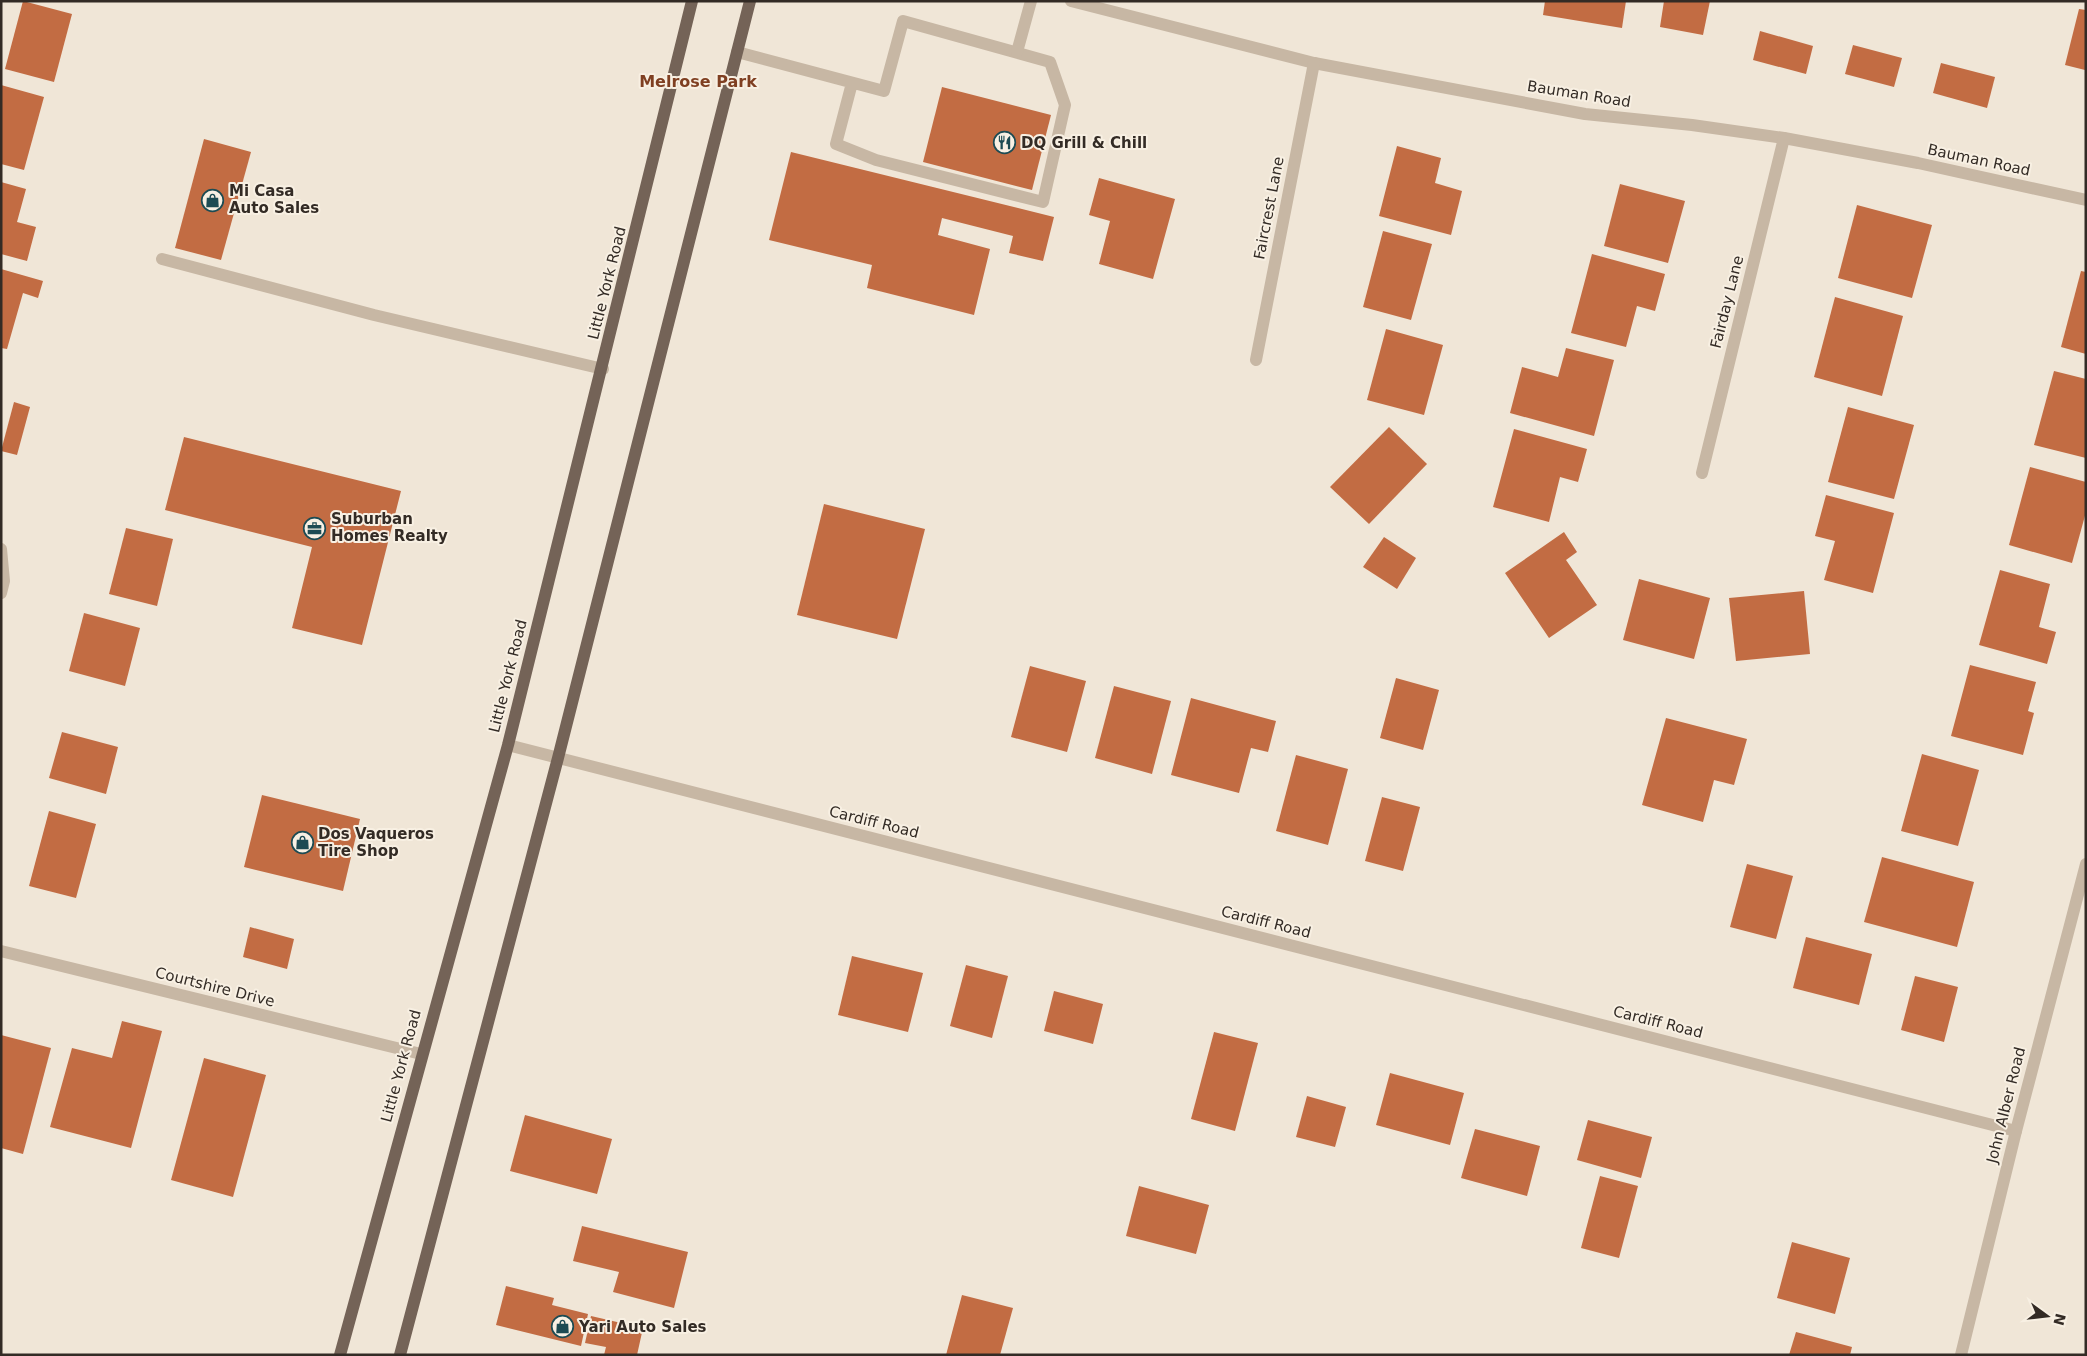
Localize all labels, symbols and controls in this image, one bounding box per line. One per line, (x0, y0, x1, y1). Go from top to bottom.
district label: Melrose Park (639, 72, 757, 91)
street label: Bauman Road (1526, 77, 1632, 111)
restaurant icon: DQ Grill & Chill (993, 131, 1017, 155)
place label: DQ Grill & Chill (1021, 134, 1147, 152)
street label: Bauman Road (1926, 140, 2032, 180)
street label: Faircrest Lane (1250, 155, 1288, 261)
place label: Mi Casa Auto Sales (229, 182, 319, 217)
shop icon: Mi Casa Auto Sales (201, 188, 225, 212)
street label: Little York Road (584, 225, 630, 341)
street label: Fairday Lane (1707, 254, 1747, 350)
place label: Suburban Homes Realty (331, 510, 448, 545)
office icon: Suburban Homes Realty (303, 516, 327, 540)
street label: Little York Road (485, 618, 531, 734)
street label: Cardiff Road (827, 802, 921, 842)
place label: Dos Vaqueros Tire Shop (318, 825, 434, 860)
shop icon: Dos Vaqueros Tire Shop (290, 831, 314, 855)
street label: Cardiff Road (1219, 902, 1313, 942)
street label: Courtshire Drive (153, 963, 277, 1011)
street label: Cardiff Road (1611, 1002, 1705, 1042)
street label: Little York Road (377, 1008, 425, 1124)
street label: John Alber Road (1983, 1045, 2029, 1166)
north arrow (2022, 1291, 2072, 1341)
text: N (2050, 1312, 2069, 1327)
shop icon: Yari Auto Sales (551, 1315, 575, 1339)
place label: Yari Auto Sales (578, 1318, 707, 1336)

